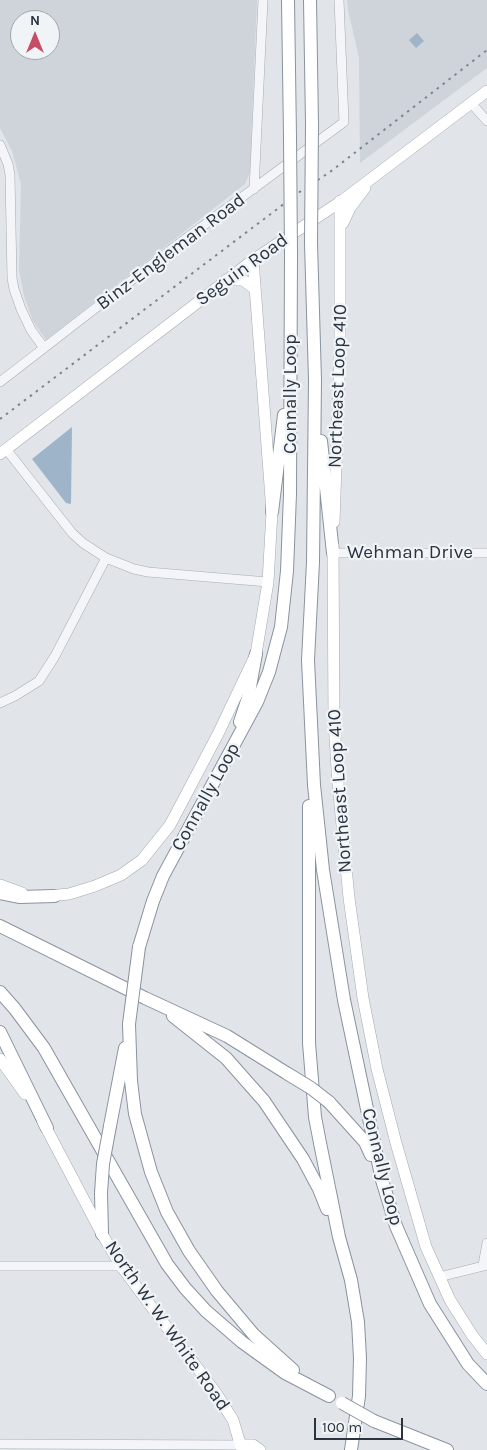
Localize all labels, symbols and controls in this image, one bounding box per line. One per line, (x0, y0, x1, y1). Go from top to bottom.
north arrow (10, 10, 60, 60)
text: N (30, 12, 40, 29)
street label: Binz-Engleman Road (92, 189, 250, 315)
street label: Seguin Road (191, 229, 293, 311)
street label: Northeast Loop 410 (324, 304, 352, 468)
street label: Connally Loop (280, 334, 302, 454)
street label: Wehman Drive (347, 542, 473, 564)
street label: Northeast Loop 410 (323, 708, 357, 874)
street label: Connally Loop (167, 739, 245, 855)
street label: Connally Loop (356, 1106, 408, 1228)
street label: North W. W. White Road (100, 1237, 234, 1415)
scale bar (317, 1408, 406, 1440)
text: 100 m (322, 1418, 362, 1436)

